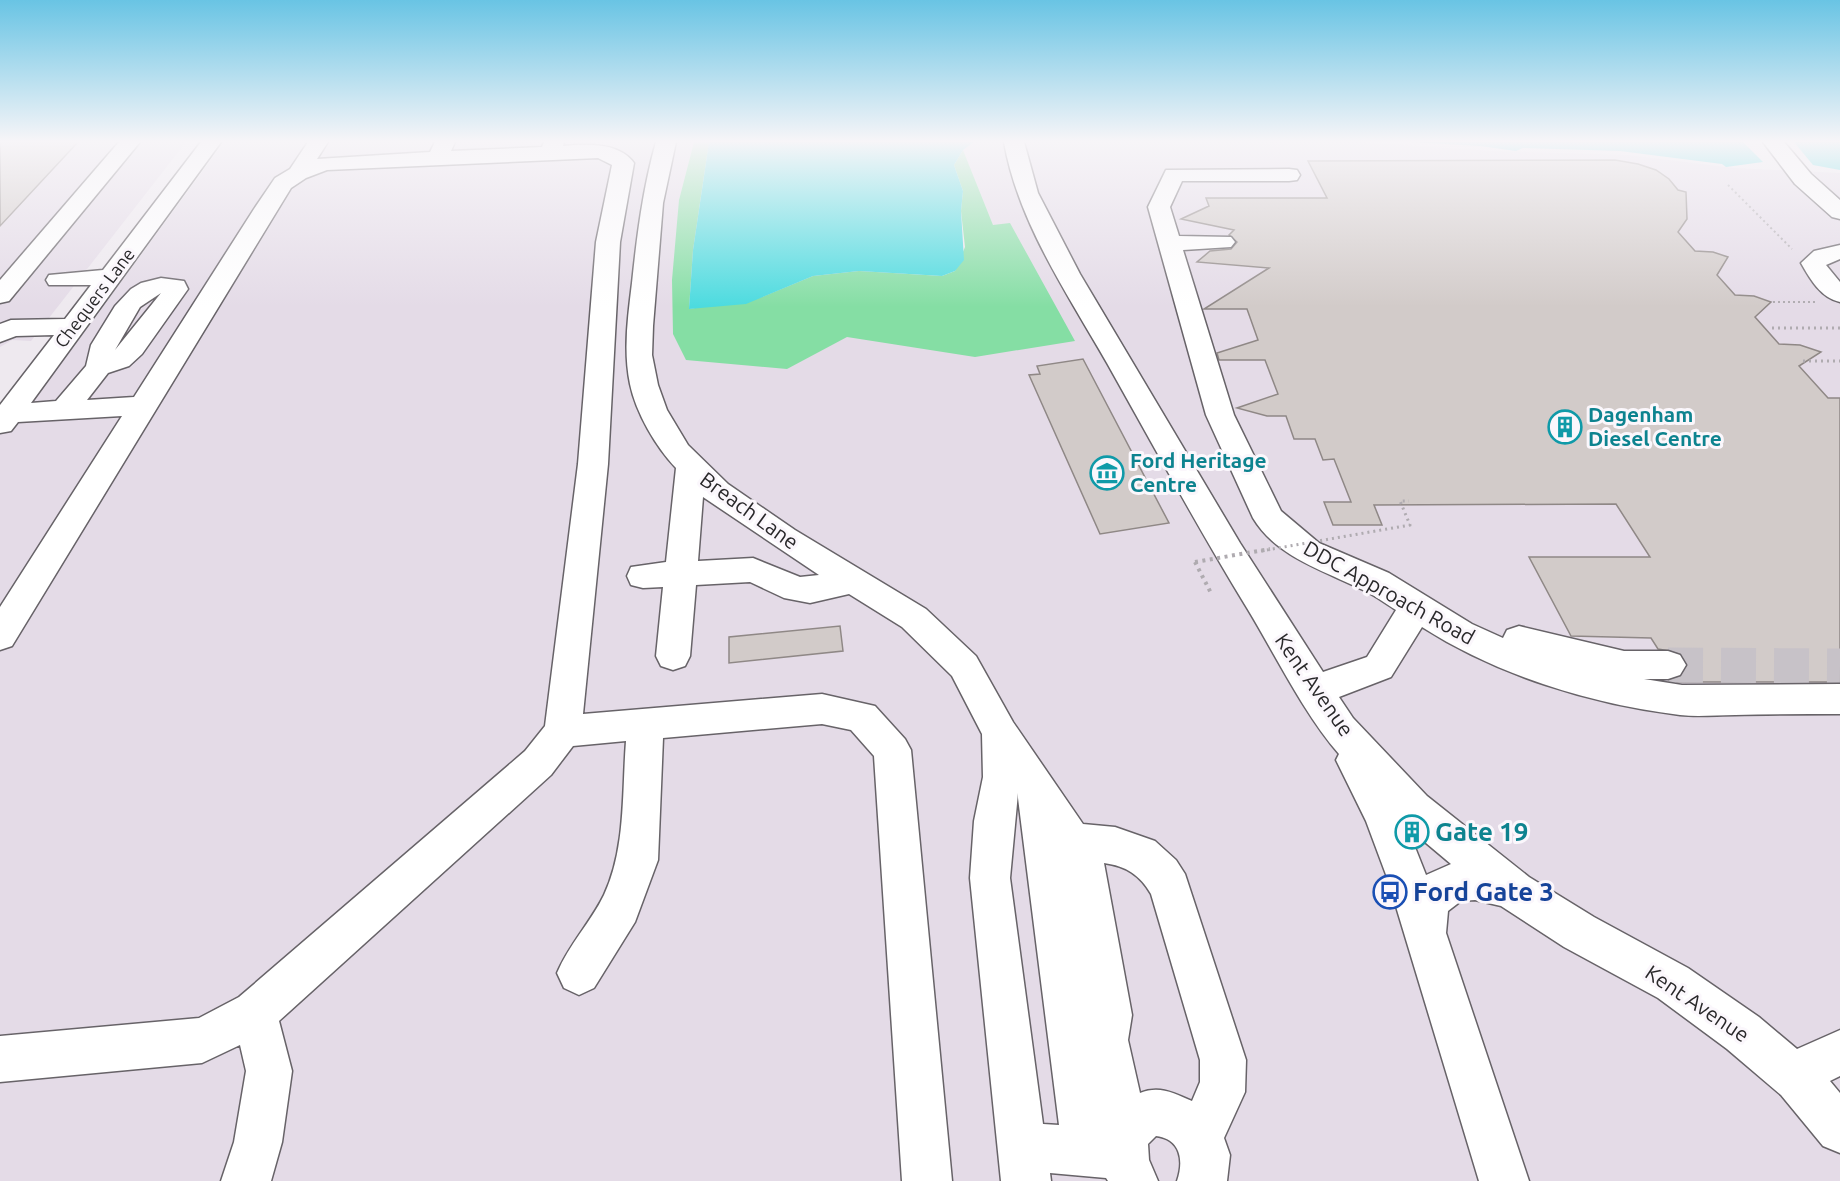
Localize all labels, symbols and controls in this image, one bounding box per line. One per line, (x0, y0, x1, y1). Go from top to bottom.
street label: Chequers Lane (50, 244, 138, 351)
place label: Dagenham Diesel Centre (1588, 402, 1722, 450)
building icon: Dagenham Diesel Centre (1547, 409, 1583, 445)
place label: Ford Heritage Centre (1130, 448, 1267, 496)
museum icon: Ford Heritage Centre (1089, 455, 1125, 491)
street label: Breach Lane (696, 467, 803, 554)
street label: DDC Approach Road (1300, 535, 1479, 649)
street label: Kent Avenue (1271, 628, 1359, 740)
building icon: Gate 19 (1394, 814, 1430, 850)
place label: Gate 19 (1435, 817, 1528, 846)
bus stop icon: Ford Gate 3 (1372, 874, 1408, 910)
place label: Ford Gate 3 (1413, 877, 1554, 906)
street label: Kent Avenue (1641, 960, 1754, 1047)

